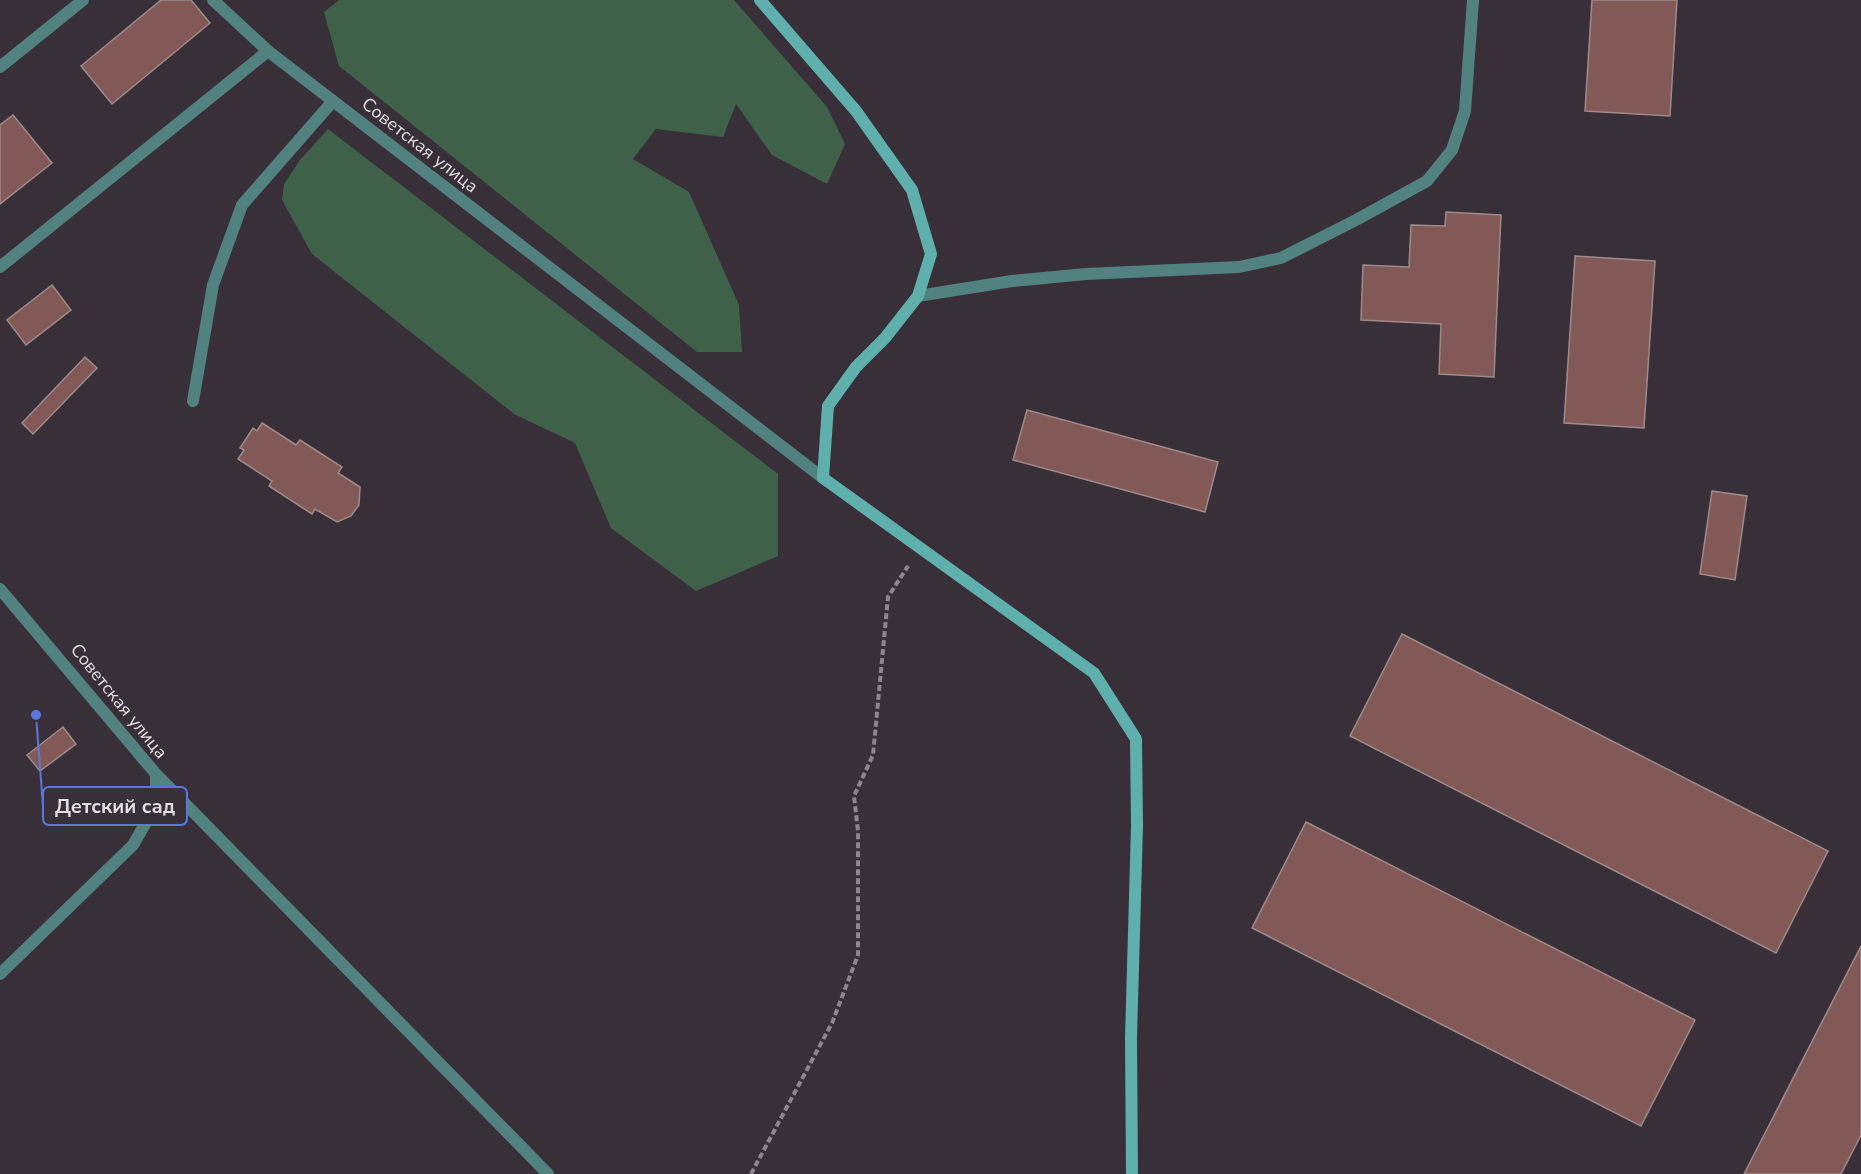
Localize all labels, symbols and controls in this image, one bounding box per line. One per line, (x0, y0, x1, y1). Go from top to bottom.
street label: Советская улица (357, 92, 483, 198)
street label: Советская улица (65, 638, 173, 764)
callout: Детский сад (43, 787, 187, 825)
text: Детский сад (55, 793, 175, 820)

